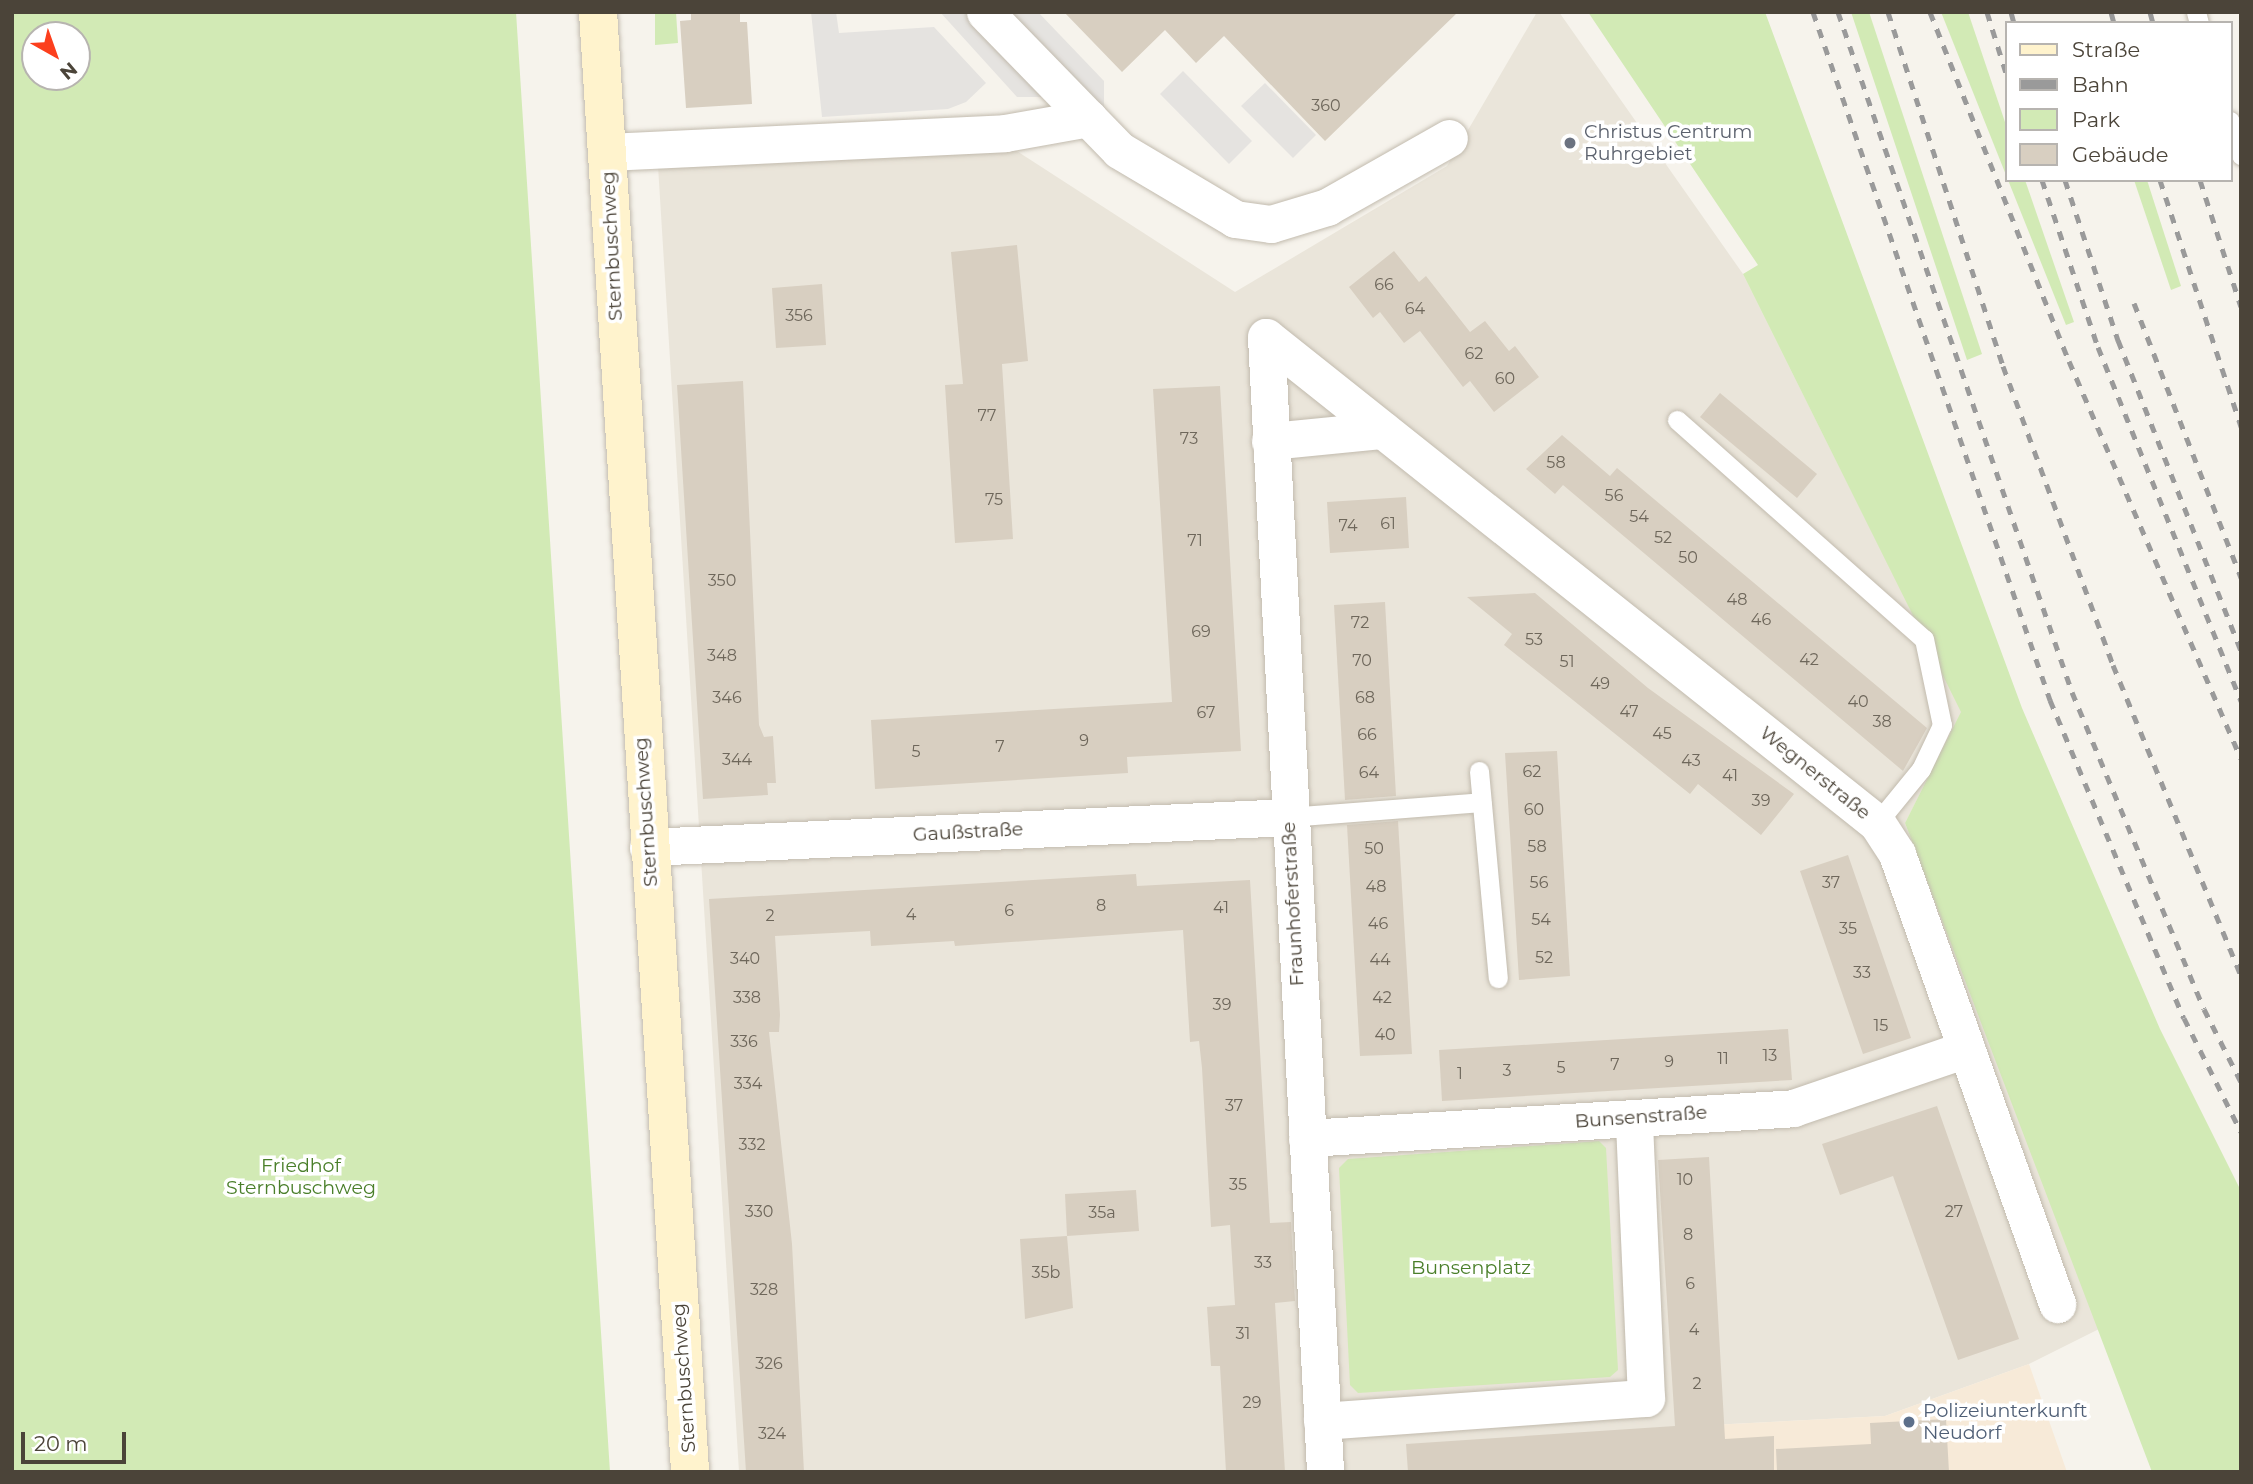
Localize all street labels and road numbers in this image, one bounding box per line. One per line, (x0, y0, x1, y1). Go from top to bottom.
street label: Sternbuschweg (597, 171, 627, 321)
street label: Wegnerstraße (1755, 721, 1875, 825)
street label: Sternbuschweg (629, 736, 663, 888)
street label: Gaußstraße (912, 818, 1024, 846)
street label: Fraunhoferstraße (1277, 821, 1309, 987)
street label: Bunsenstraße (1574, 1101, 1708, 1133)
street label: Sternbuschweg (667, 1302, 701, 1454)

